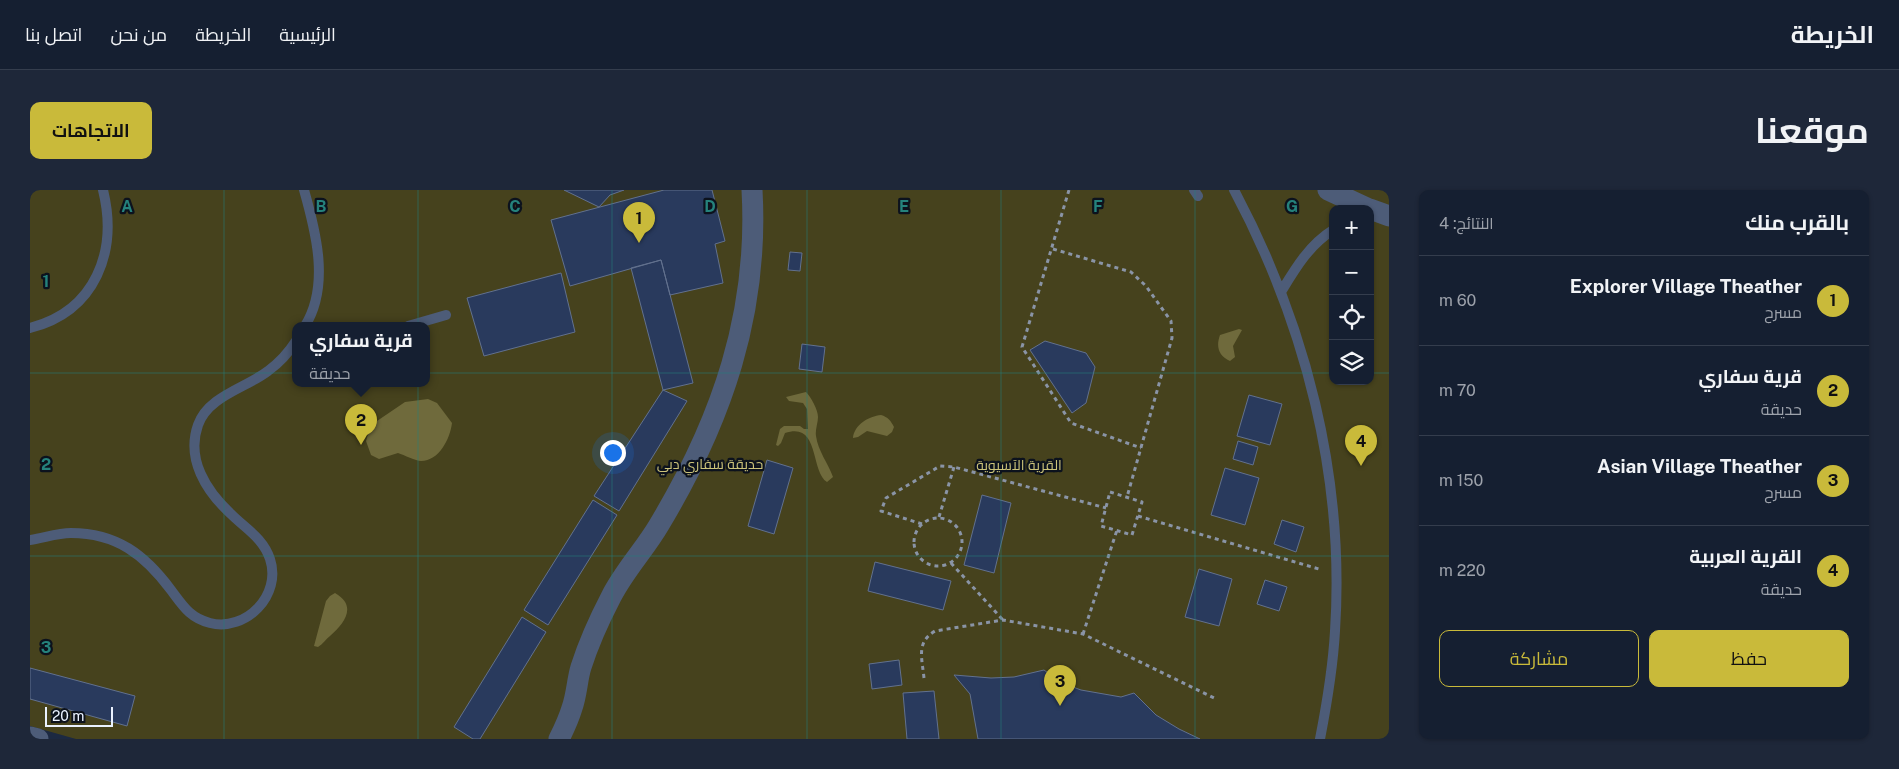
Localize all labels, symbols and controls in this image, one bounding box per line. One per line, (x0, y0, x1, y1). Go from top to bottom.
text: الخريطة (1791, 20, 1874, 48)
text: اتصل بنا (25, 24, 82, 45)
text: من نحن (110, 24, 167, 45)
text: الخريطة (195, 24, 251, 45)
text: الرئيسية (279, 24, 336, 45)
button: الاتجاهات (30, 102, 152, 159)
text: موقعنا (1755, 110, 1869, 151)
text: A (121, 197, 133, 216)
text: B (316, 197, 327, 216)
text: C (509, 197, 521, 216)
text: D (704, 197, 716, 216)
text: E (899, 197, 909, 216)
text: F (1093, 197, 1103, 216)
text: G (1286, 197, 1298, 216)
pin: 1 (623, 202, 655, 243)
map controls (1329, 205, 1374, 385)
button: + (1329, 205, 1374, 250)
text: بالقرب منك (1745, 210, 1849, 235)
text: النتائج: 4 (1439, 214, 1494, 233)
button: − (1329, 250, 1374, 295)
text: 1 (43, 272, 49, 291)
text: Explorer Village Theather (1570, 275, 1802, 297)
text: 60 m (1439, 291, 1476, 310)
text: 1 (1830, 291, 1836, 310)
button: locate (1329, 295, 1374, 340)
text: مسرح (1764, 303, 1802, 322)
popup (292, 322, 430, 387)
text: قرية سفاري (309, 329, 413, 351)
button: layers (1329, 340, 1374, 385)
text: حديقة (309, 364, 350, 383)
text: قرية سفاري (1698, 365, 1802, 387)
text: 70 m (1439, 381, 1476, 400)
text: 2 (1828, 381, 1838, 400)
text: حديقة (1761, 400, 1802, 419)
pin: 2 (345, 404, 377, 445)
pin: 4 (1345, 425, 1377, 466)
your location (600, 440, 626, 466)
text: 2 (41, 455, 51, 474)
text: Asian Village Theather (1597, 455, 1802, 477)
park label: حديقة سفاري دبي (657, 456, 763, 476)
park label: القرية الآسيوية (976, 457, 1062, 473)
text: 150 m (1439, 471, 1483, 490)
text: 3 (1828, 471, 1838, 490)
text: مسرح (1764, 483, 1802, 502)
text: القرية العربية (1689, 545, 1802, 567)
text: 220 m (1439, 561, 1486, 580)
text: 4 (1828, 561, 1838, 580)
text: حديقة (1761, 580, 1802, 599)
button: مشاركة (1439, 630, 1639, 687)
button: حفظ (1649, 630, 1849, 687)
text: 3 (41, 638, 51, 657)
pin: 3 (1044, 665, 1076, 706)
scale bar (45, 704, 112, 727)
text: 20 m (52, 708, 84, 724)

